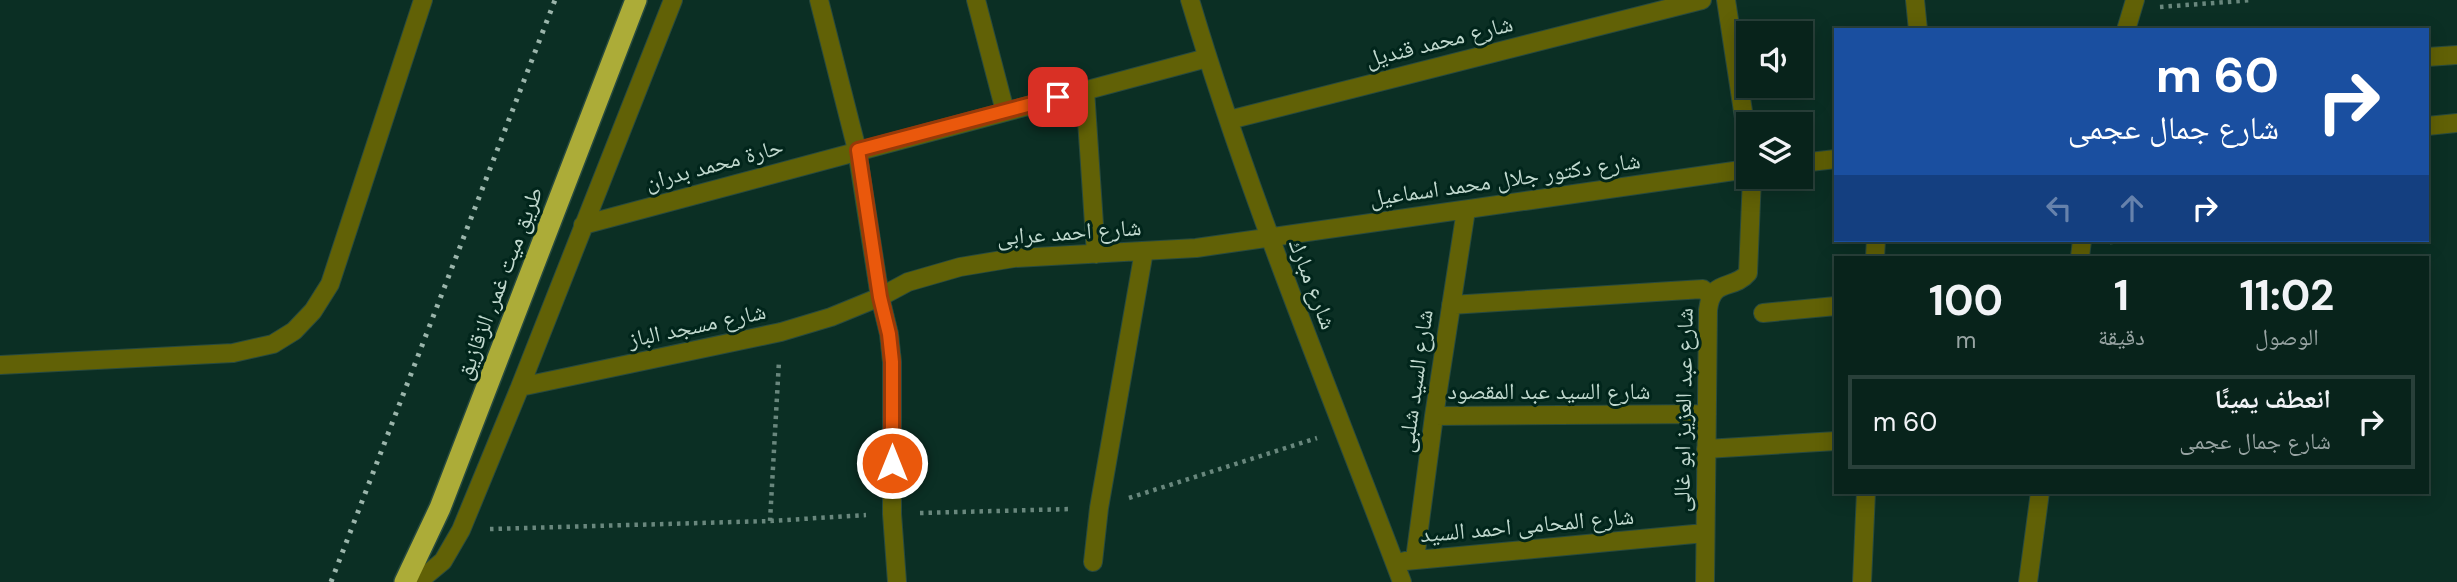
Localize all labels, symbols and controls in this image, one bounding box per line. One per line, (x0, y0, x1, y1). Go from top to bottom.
street label: شارع محمد قنديل (1362, 8, 1516, 74)
map controls (1736, 21, 1813, 189)
button: sound (1736, 21, 1813, 98)
text: 60 m (2156, 43, 2279, 107)
icon: right (2303, 56, 2394, 147)
pin (1028, 67, 1088, 127)
icon: arrive (1039, 78, 1077, 116)
text: شارع جمال عجمى (2068, 107, 2279, 149)
button: layers (1736, 112, 1813, 189)
street label: حارة محمد بدران (641, 131, 787, 197)
street label: شارع دكتور جلال محمد اسماعيل (1368, 145, 1642, 213)
street label: طريق ميت غمر, الزقازيق (448, 182, 550, 384)
icon: left (2040, 189, 2078, 227)
icon: ahead (2113, 189, 2151, 227)
icon: right (2186, 189, 2224, 227)
street label: شارع احمد عرابى (996, 212, 1142, 252)
street label: شارع مبارك (1282, 234, 1344, 334)
text: 1 (2114, 268, 2129, 323)
text: 11:02 (2239, 268, 2334, 323)
text: 100 (1929, 273, 2003, 328)
street label: شارع مسجد الباز (625, 296, 768, 354)
street label: شارع السيد شلبى (1390, 308, 1440, 454)
street label: شارع عبد العزيز ابو غالى (1666, 308, 1700, 512)
text: دقيقة (2098, 322, 2145, 352)
text: الوصول (2255, 322, 2319, 352)
text: m (1956, 325, 1976, 355)
street label: شارع السيد عبد المقصود (1447, 376, 1651, 406)
text: انعطف يمينًا (2215, 382, 2331, 416)
icon: right (2352, 403, 2390, 441)
text: 60 m (1873, 405, 1937, 439)
position arrow (855, 426, 929, 500)
text: شارع جمال عجمى (2179, 426, 2331, 456)
street label: شارع المحامى احمد السيد (1419, 501, 1635, 549)

